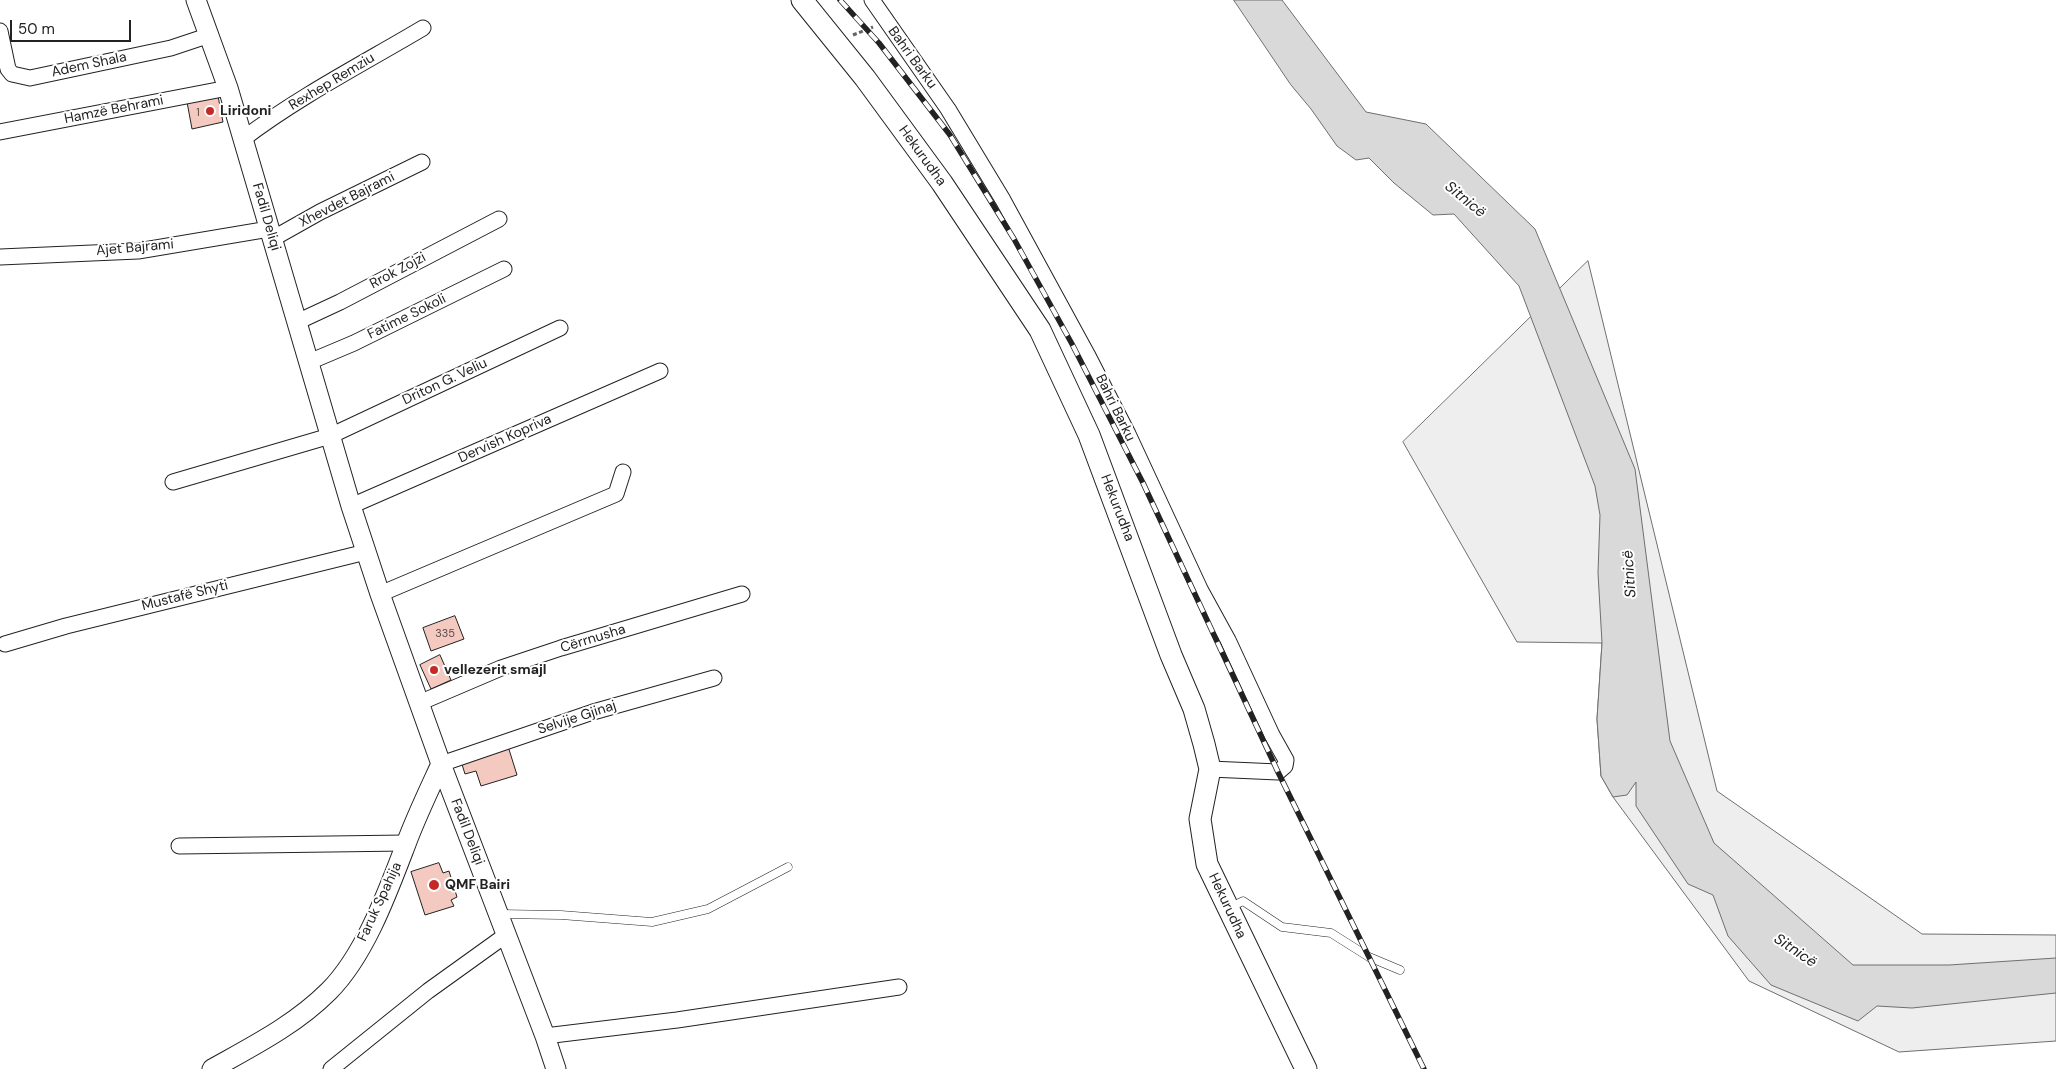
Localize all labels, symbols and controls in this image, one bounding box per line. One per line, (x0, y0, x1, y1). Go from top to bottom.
scale bar (12, 10, 134, 42)
text: 50 m (18, 19, 55, 39)
street label: Bahri Barku (884, 24, 940, 92)
street label: Adem Shala (50, 49, 128, 81)
street label: Rexhep Remziu (286, 50, 378, 114)
street label: Hamzë Behrami (63, 92, 165, 128)
place label: Liridoni (220, 103, 271, 119)
marker: Liridoni (204, 105, 216, 117)
house number: 1 (196, 106, 200, 120)
street label: Hekurudha (895, 123, 949, 189)
street label: Xhevdet Bajrami (296, 169, 398, 231)
water label: Sitnicë (1441, 178, 1489, 222)
street label: Fadil Deliqi (248, 181, 284, 253)
street label: Ajet Bajrami (96, 236, 174, 260)
street label: Rrok Zojzi (367, 249, 429, 293)
street label: Fatime Sokoli (365, 291, 449, 343)
street label: Driton G. Veliu (400, 355, 490, 409)
street label: Bahri Barku (1092, 372, 1138, 444)
street label: Dervish Kopriva (456, 411, 554, 467)
street label: Hekurudha (1097, 472, 1137, 544)
water label: Sitnicë (1619, 550, 1641, 598)
street label: Mustafë Shyti (140, 577, 230, 615)
street label: Cërrnusha (558, 621, 628, 657)
house number: 335 (435, 627, 455, 641)
place label: vellezerit smajl (444, 662, 547, 678)
marker: vellezerit smajl (428, 664, 440, 676)
street label: Selvije Gjinaj (536, 697, 618, 739)
street label: Fadil Deliqi (447, 796, 487, 868)
street label: Faruk Spahija (354, 860, 406, 944)
street label: Hekurudha (1205, 871, 1249, 941)
place label: QMF Bairi (445, 877, 510, 893)
marker: QMF Bairi (427, 878, 441, 892)
water label: Sitnicë (1770, 930, 1820, 972)

